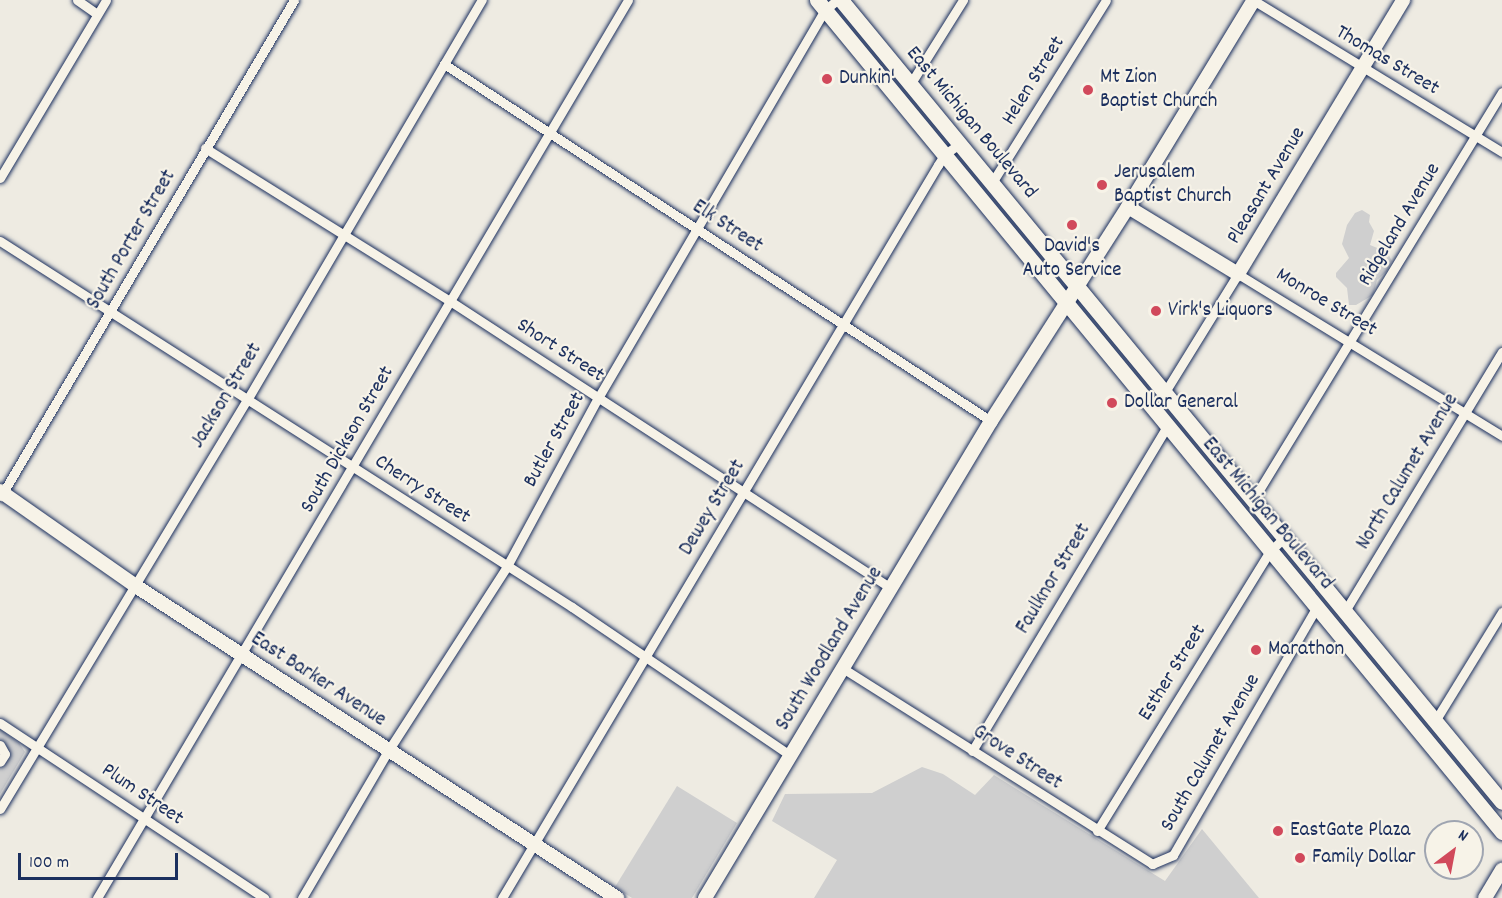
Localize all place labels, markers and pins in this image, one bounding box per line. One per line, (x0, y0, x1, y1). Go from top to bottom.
place label: Mt Zion Baptist Church (1100, 65, 1217, 115)
place label: Dunkin' (839, 66, 895, 92)
marker: Dunkin' (820, 72, 834, 86)
marker: Mt Zion Baptist Church (1081, 83, 1095, 97)
place label: Jerusalem Baptist Church (1114, 160, 1231, 210)
marker: Jerusalem Baptist Church (1095, 178, 1109, 192)
marker: David's Auto Service (1065, 218, 1079, 232)
place label: David's Auto Service (1023, 234, 1121, 284)
place label: Virk's Liquors (1168, 298, 1273, 324)
marker: Virk's Liquors (1149, 304, 1163, 318)
place label: Dollar General (1124, 390, 1238, 416)
marker: Dollar General (1105, 396, 1119, 410)
place label: Marathon (1268, 637, 1344, 663)
marker: Marathon (1249, 643, 1263, 657)
place label: EastGate Plaza (1290, 818, 1410, 844)
marker: EastGate Plaza (1271, 824, 1285, 838)
place label: Family Dollar (1312, 845, 1416, 871)
marker: Family Dollar (1293, 851, 1307, 865)

